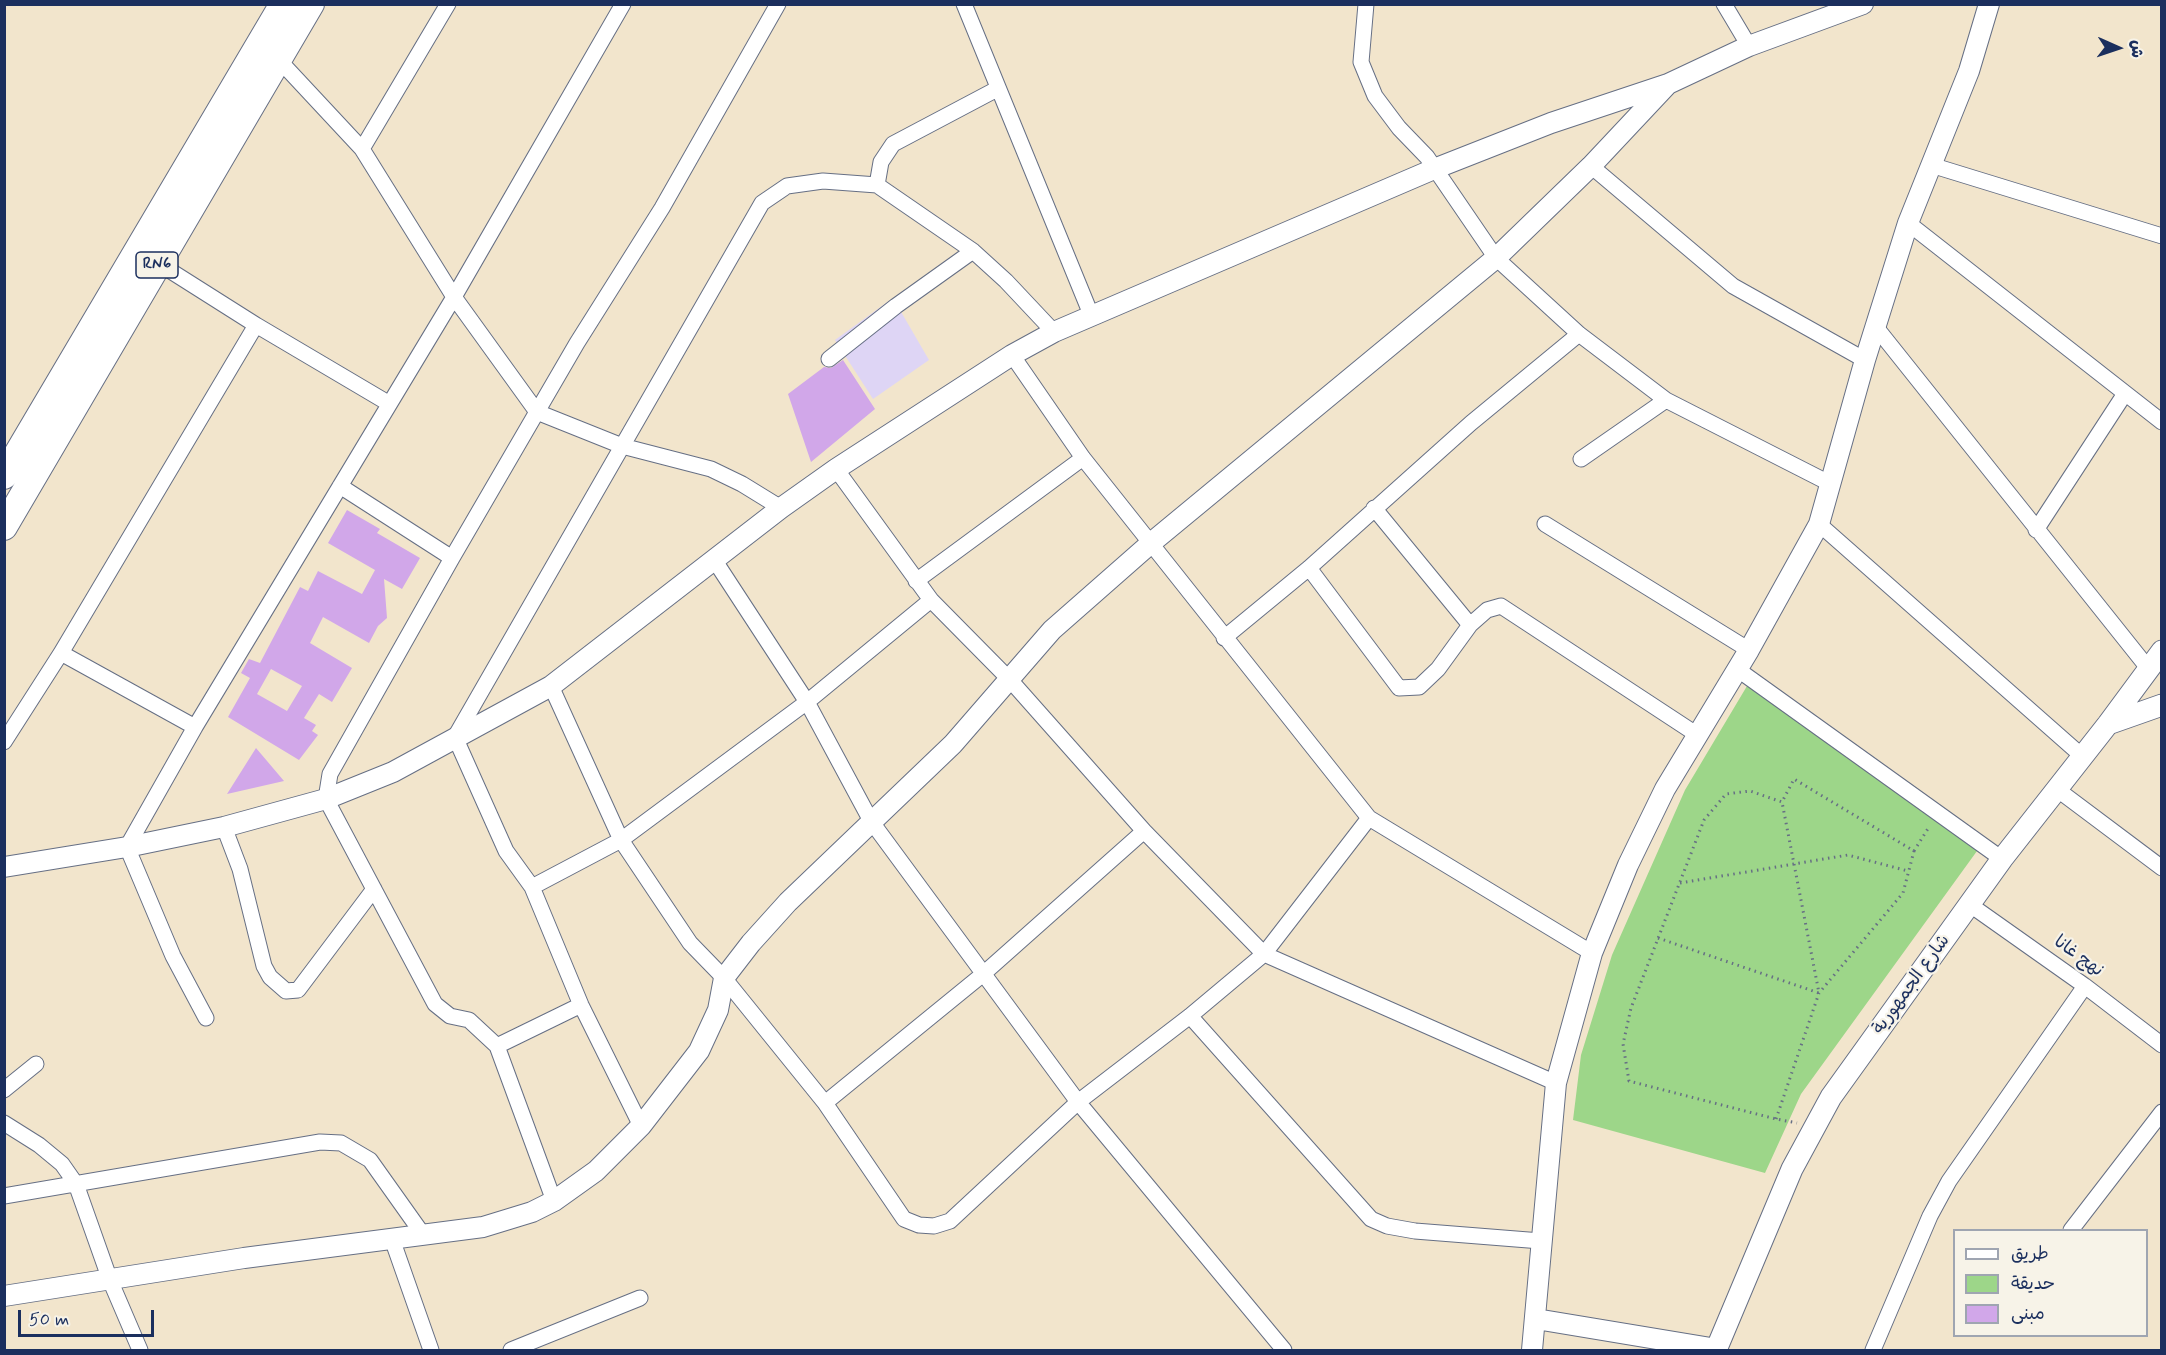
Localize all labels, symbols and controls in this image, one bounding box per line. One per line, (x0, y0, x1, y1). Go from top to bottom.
north arrow (2088, 18, 2148, 78)
text: ش (2126, 40, 2147, 58)
road number: RN6 (136, 252, 178, 278)
street label: شارع الجمهورية (1869, 931, 1955, 1039)
street label: نهج غانا (2049, 932, 2107, 982)
legend (1953, 1229, 2148, 1337)
text: طريق (2011, 1242, 2049, 1266)
text: حديقة (2011, 1272, 2055, 1296)
scale bar (21, 1298, 158, 1336)
text: مبنى (2011, 1302, 2045, 1326)
text: 50 m (29, 1308, 69, 1332)

